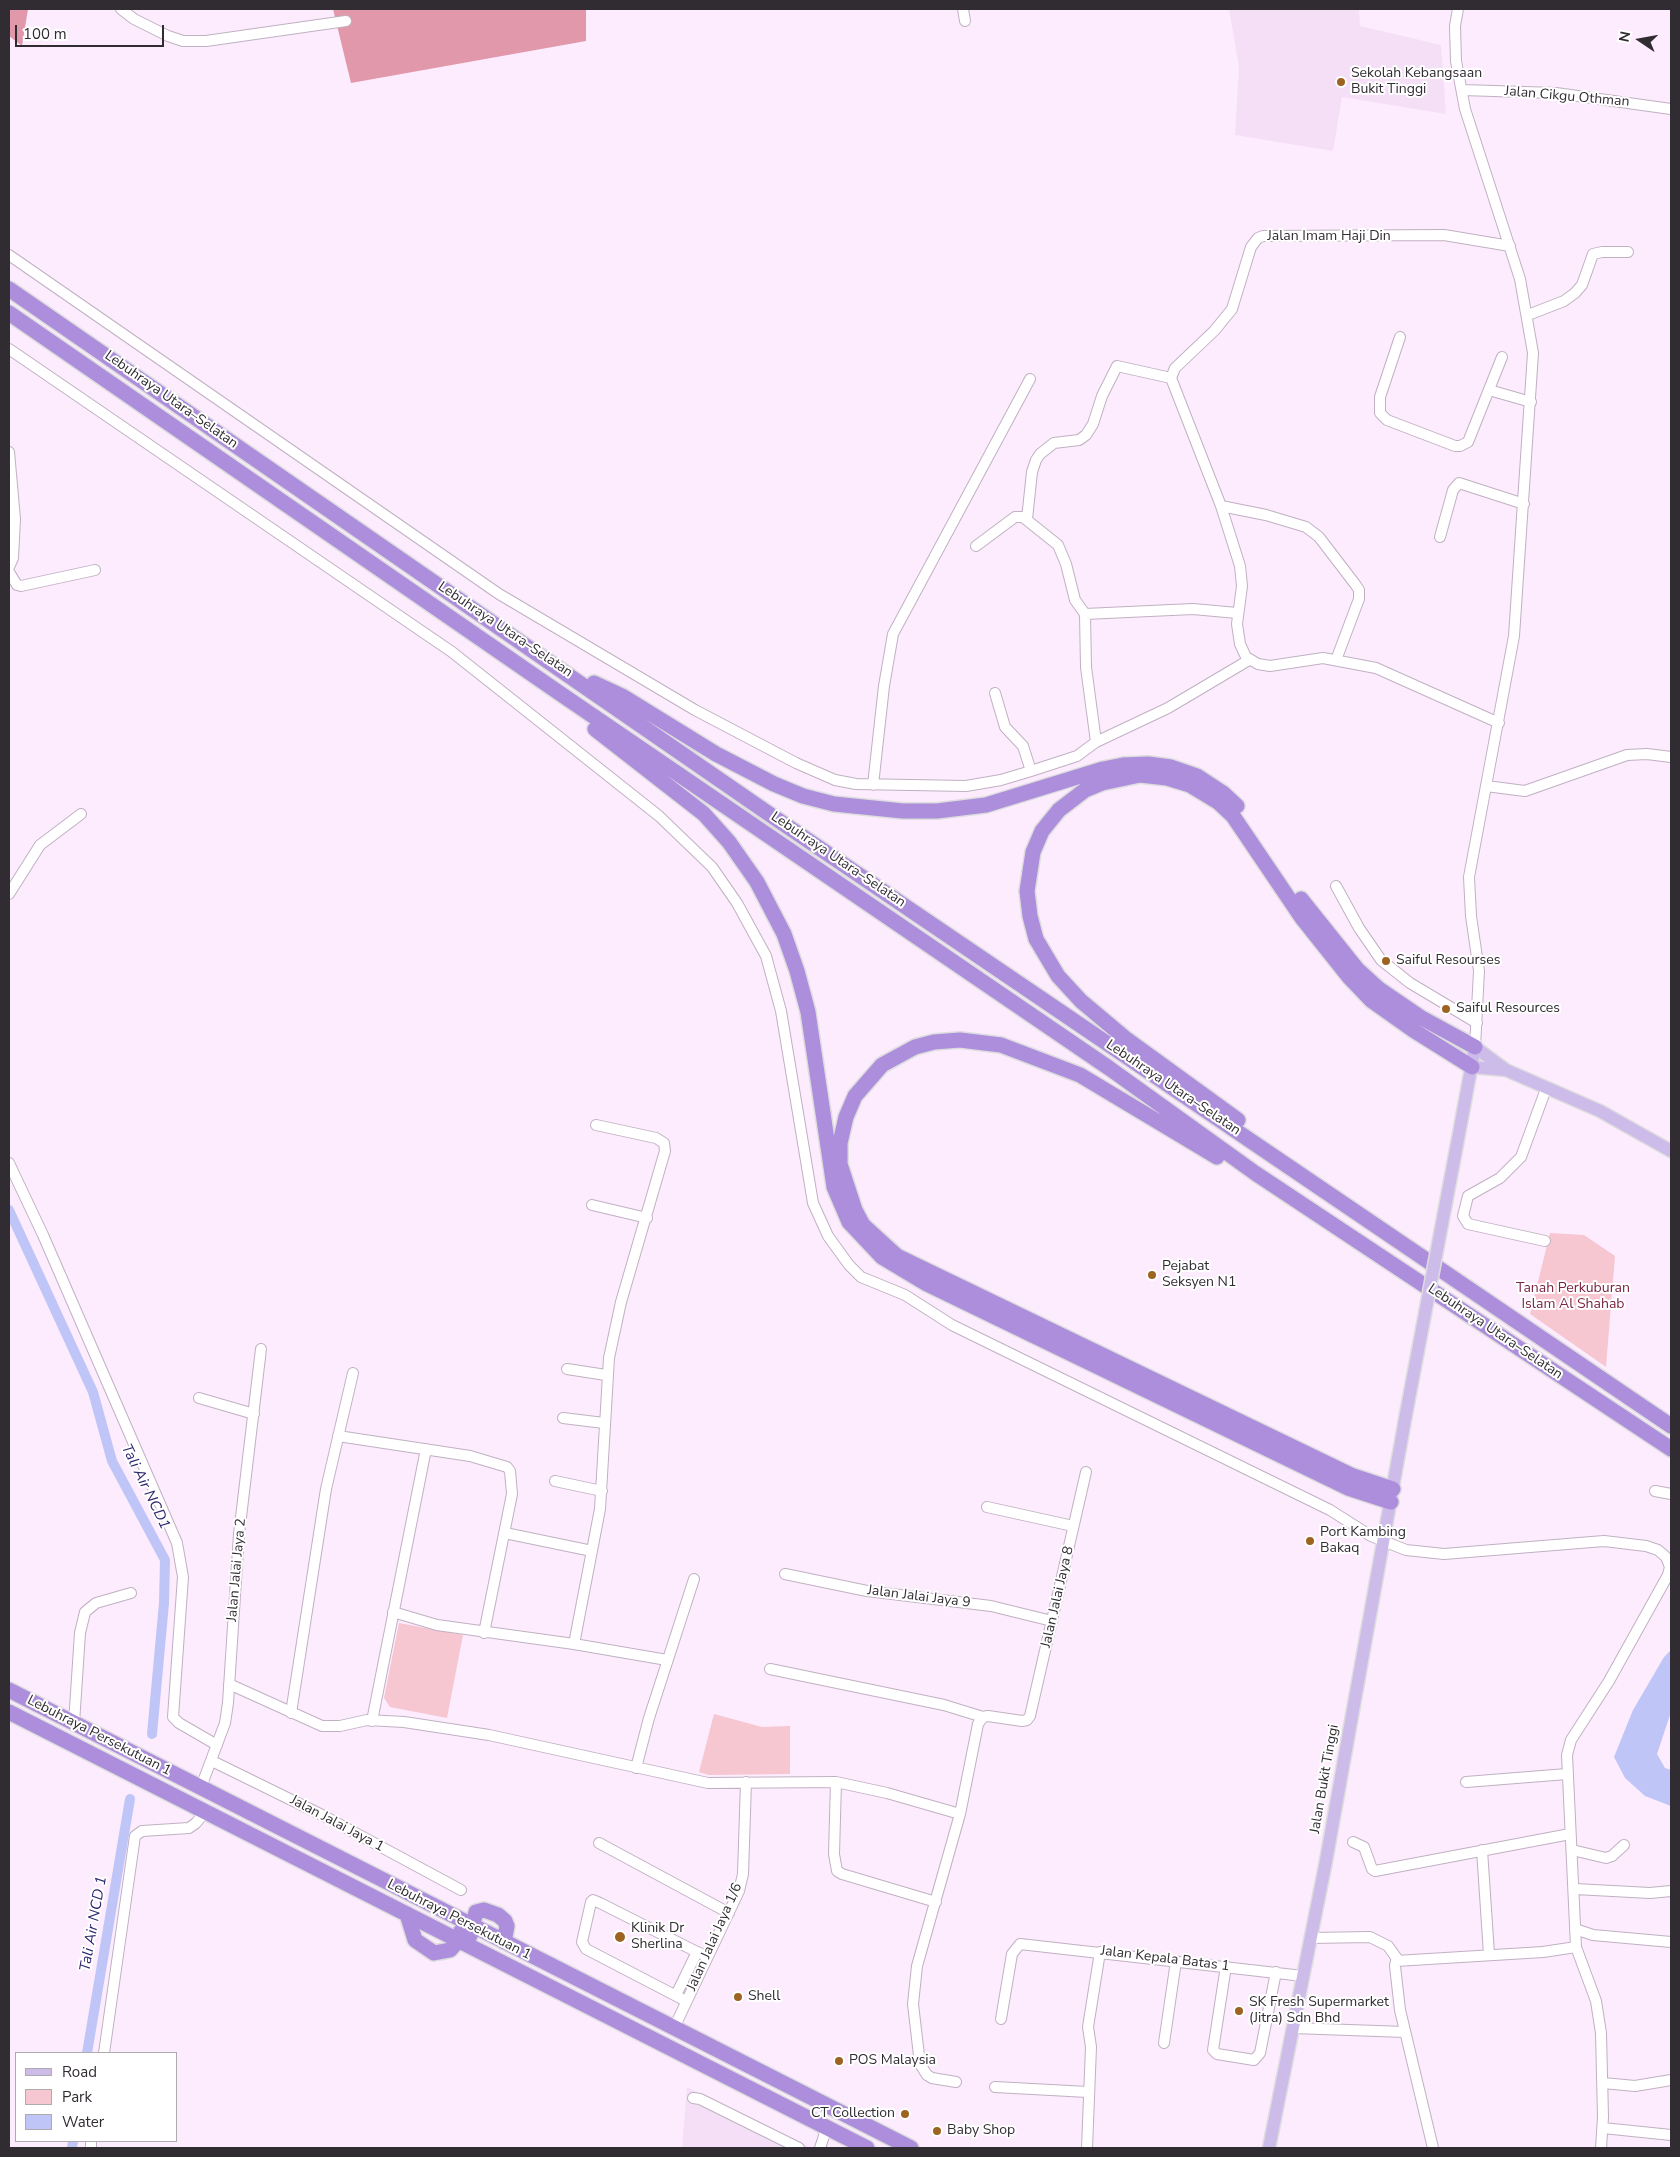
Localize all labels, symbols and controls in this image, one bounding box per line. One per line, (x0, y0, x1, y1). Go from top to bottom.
scale bar (18, 15, 166, 47)
north arrow (1615, 15, 1665, 65)
text: 100 m (23, 24, 67, 44)
text: N (1614, 30, 1635, 44)
place label: Sekolah Kebangsaan Bukit Tinggi (1351, 66, 1482, 98)
marker: Sekolah Kebangsaan Bukit Tinggi (1335, 76, 1347, 88)
street label: Jalan Cikgu Othman (1504, 83, 1630, 111)
street label: Jalan Imam Haji Din (1267, 229, 1391, 245)
street label: Lebuhraya Utara–Selatan (101, 348, 241, 452)
street label: Lebuhraya Utara–Selatan (434, 579, 576, 681)
street label: Lebuhraya Utara–Selatan (767, 809, 909, 911)
place label: Saiful Resourses (1396, 953, 1500, 969)
marker: Saiful Resourses (1380, 955, 1392, 967)
place label: Saiful Resources (1456, 1001, 1560, 1017)
marker: Saiful Resources (1440, 1003, 1452, 1015)
street label: Lebuhraya Utara–Selatan (1102, 1037, 1244, 1139)
place label: Pejabat Seksyen N1 (1162, 1259, 1236, 1292)
marker: Pejabat Seksyen N1 (1146, 1269, 1158, 1281)
street label: Lebuhraya Utara–Selatan (1424, 1281, 1566, 1383)
park label: Tanah Perkuburan Islam Al Shahab (1516, 1281, 1630, 1314)
water label: Tali Air NCD1 (117, 1441, 173, 1533)
street label: Jalan Jalai Jaya 2 (224, 1518, 250, 1622)
place label: Port Kambing Bakaq (1320, 1525, 1406, 1558)
marker: Port Kambing Bakaq (1304, 1535, 1316, 1547)
street label: Jalan Jalai Jaya 8 (1038, 1545, 1078, 1649)
street label: Jalan Jalai Jaya 9 (866, 1582, 972, 1612)
street label: Lebuhraya Persekutuan 1 (24, 1692, 174, 1780)
street label: Jalan Bukit Tinggi (1307, 1723, 1343, 1835)
street label: Jalan Jalai Jaya 1 (287, 1792, 387, 1856)
water label: Tali Air NCD 1 (77, 1875, 111, 1973)
street label: Lebuhraya Persekutuan 1 (384, 1876, 534, 1964)
street label: Jalan Jalai Jaya 1/6 (684, 1881, 746, 1993)
place label: Klinik Dr Sherlina (631, 1921, 684, 1954)
marker: Klinik Dr Sherlina (613, 1930, 627, 1944)
street label: Jalan Kepala Batas 1 (1100, 1943, 1230, 1975)
place label: Shell (748, 1989, 780, 2005)
marker: Shell (732, 1991, 744, 2003)
place label: SK Fresh Supermarket (Jitra) Sdn Bhd (1249, 1995, 1389, 2028)
marker: SK Fresh Supermarket (Jitra) Sdn Bhd (1233, 2005, 1245, 2017)
legend (15, 2052, 178, 2142)
place label: POS Malaysia (849, 2053, 936, 2069)
marker: POS Malaysia (833, 2055, 845, 2067)
text: Road (62, 2062, 97, 2082)
text: Park (62, 2087, 92, 2107)
place label: CT Collection (811, 2106, 895, 2122)
marker: CT Collection (899, 2108, 911, 2120)
text: Water (62, 2112, 104, 2132)
place label: Baby Shop (947, 2123, 1015, 2139)
marker: Baby Shop (931, 2125, 943, 2137)

